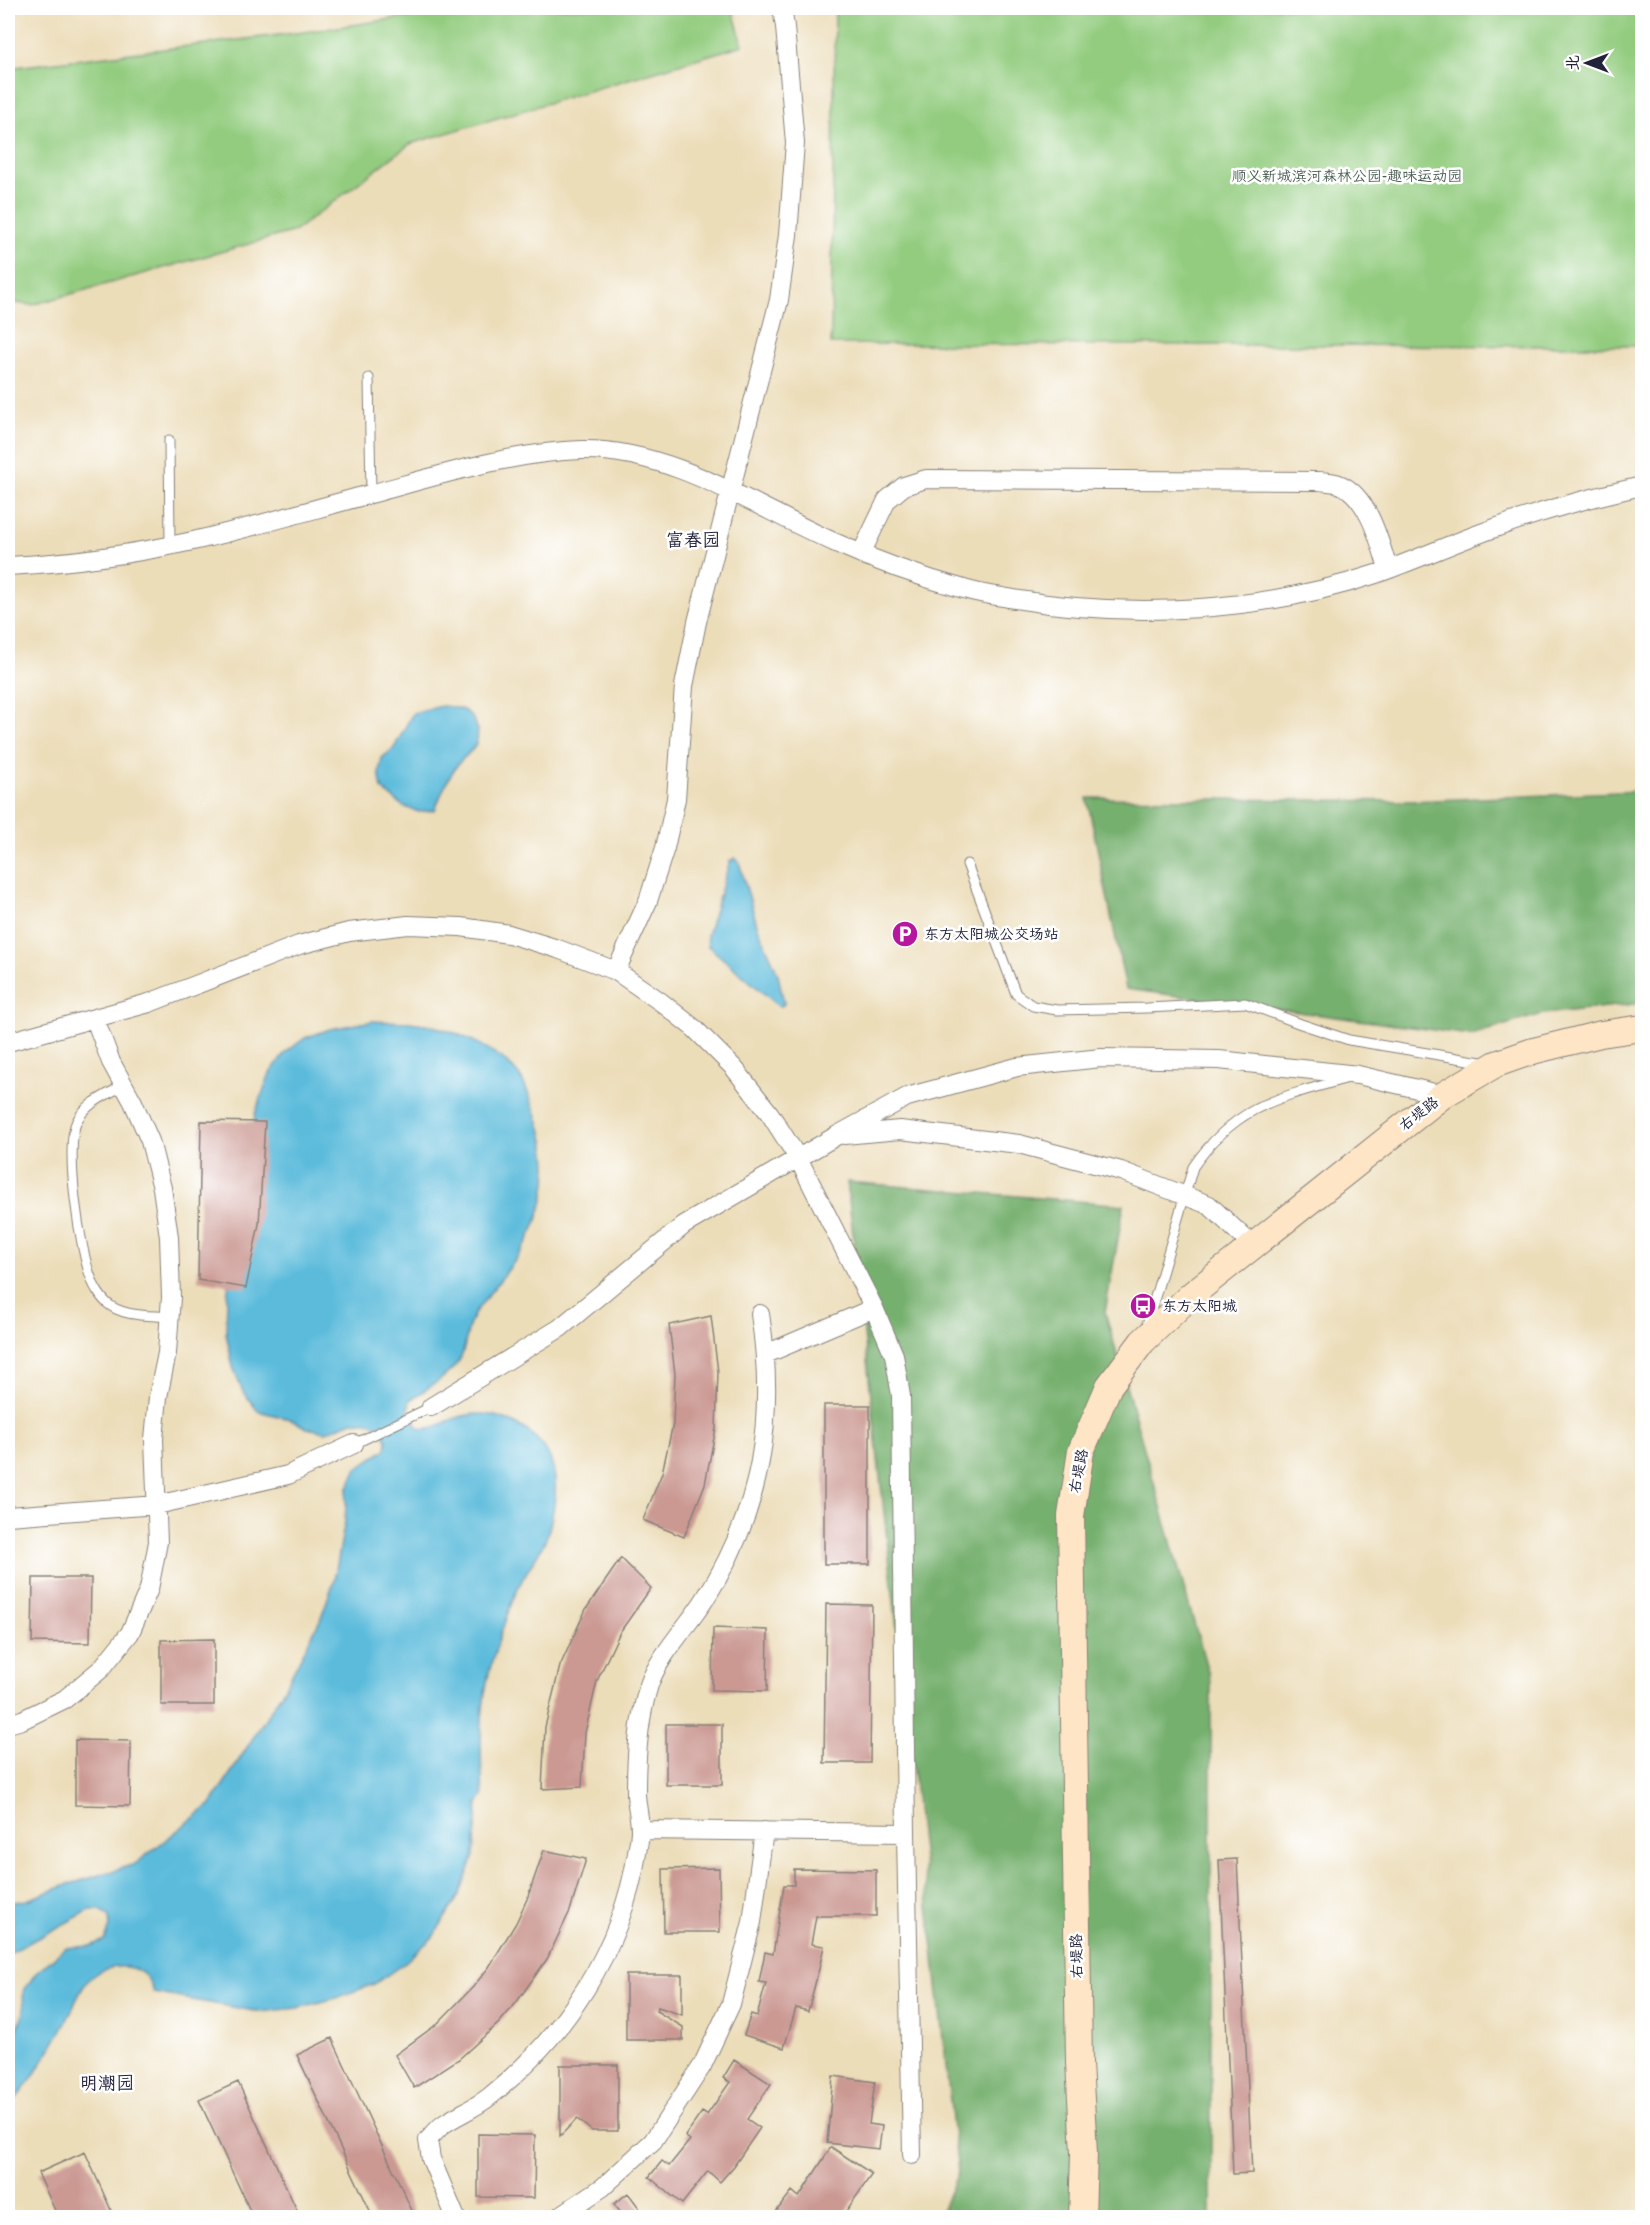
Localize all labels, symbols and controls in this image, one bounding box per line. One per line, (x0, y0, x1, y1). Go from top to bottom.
north arrow (1557, 33, 1617, 93)
text: 北 (1564, 55, 1583, 71)
park label: 顺义新城滨河森林公园-趣味运动园 (1232, 167, 1462, 186)
district label: 富春园 (666, 530, 720, 551)
parking icon: 东方太阳城公交场站 (890, 919, 920, 949)
place label: 东方太阳城公交场站 (924, 925, 1059, 944)
street label: 右堤路 (1395, 1093, 1443, 1135)
bus stop icon: 东方太阳城 (1128, 1291, 1158, 1321)
place label: 东方太阳城 (1162, 1297, 1237, 1316)
street label: 右堤路 (1065, 1447, 1093, 1495)
street label: 右堤路 (1067, 1933, 1087, 1979)
district label: 明潮园 (80, 2073, 134, 2094)

